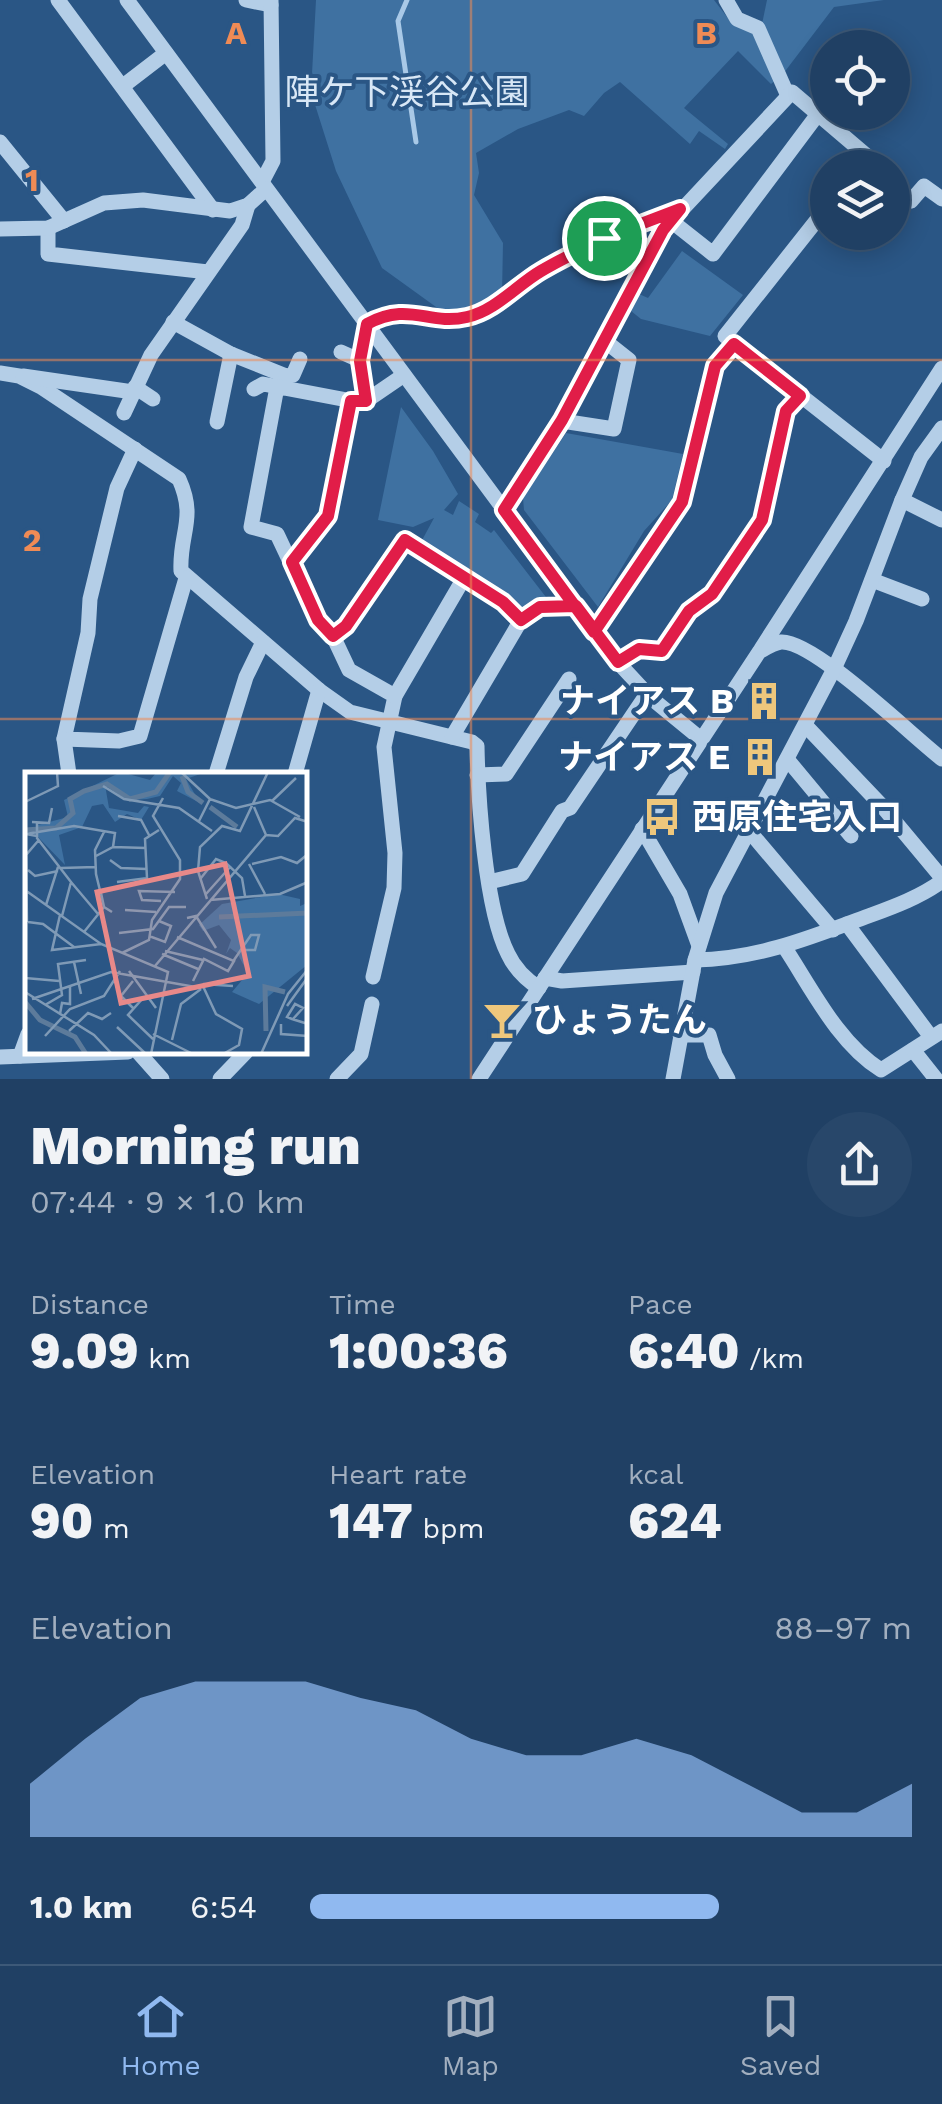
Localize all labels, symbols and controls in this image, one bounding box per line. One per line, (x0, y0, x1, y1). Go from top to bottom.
text: A (225, 14, 247, 52)
text: B (695, 14, 717, 52)
map controls (810, 30, 910, 250)
button: locate (810, 30, 910, 130)
park label: 陣ケ下渓谷公園 (284, 71, 530, 113)
button: layers (810, 150, 910, 250)
text: 1 (25, 161, 39, 199)
pin (562, 196, 647, 281)
icon: arrive (577, 211, 632, 266)
text: 2 (22, 521, 42, 559)
place label: ナイアス B (560, 680, 734, 722)
building icon: ナイアス B (743, 680, 785, 722)
place label: ナイアス E (558, 736, 730, 778)
building icon: ナイアス E (739, 736, 781, 778)
inset map (25, 772, 308, 1054)
bus stop icon: 西原住宅入口 (641, 796, 683, 838)
place label: 西原住宅入口 (692, 796, 902, 838)
bar icon: ひょうたん (481, 999, 523, 1041)
place label: ひょうたん (532, 999, 707, 1041)
button: share (807, 1112, 912, 1217)
text: Morning run (30, 1113, 361, 1177)
text: 07:44 · 9 × 1.0 km (30, 1183, 305, 1221)
text: Distance (30, 1288, 149, 1321)
text: Time (329, 1288, 396, 1321)
text: Pace (628, 1288, 693, 1321)
text: 9.09 (30, 1321, 139, 1380)
text: 1:00:36 (329, 1321, 508, 1380)
text: 6:40 (628, 1321, 740, 1380)
text: km (139, 1342, 191, 1375)
text: /km (740, 1342, 804, 1375)
text: Elevation (30, 1458, 155, 1491)
text: Heart rate (329, 1458, 467, 1491)
text: kcal (628, 1458, 683, 1491)
text: 90 (30, 1491, 93, 1550)
text: 147 (329, 1491, 413, 1550)
text: 624 (628, 1491, 722, 1550)
text: m (93, 1512, 130, 1545)
text: bpm (413, 1512, 484, 1545)
text: Elevation (30, 1609, 173, 1647)
text: 88–97 m (774, 1609, 912, 1647)
text: 1.0 km (30, 1888, 133, 1926)
text: 6:54 (190, 1888, 257, 1926)
tab: Home (121, 1989, 201, 2082)
tab: Map (442, 1989, 499, 2082)
tab: Saved (740, 1989, 821, 2082)

